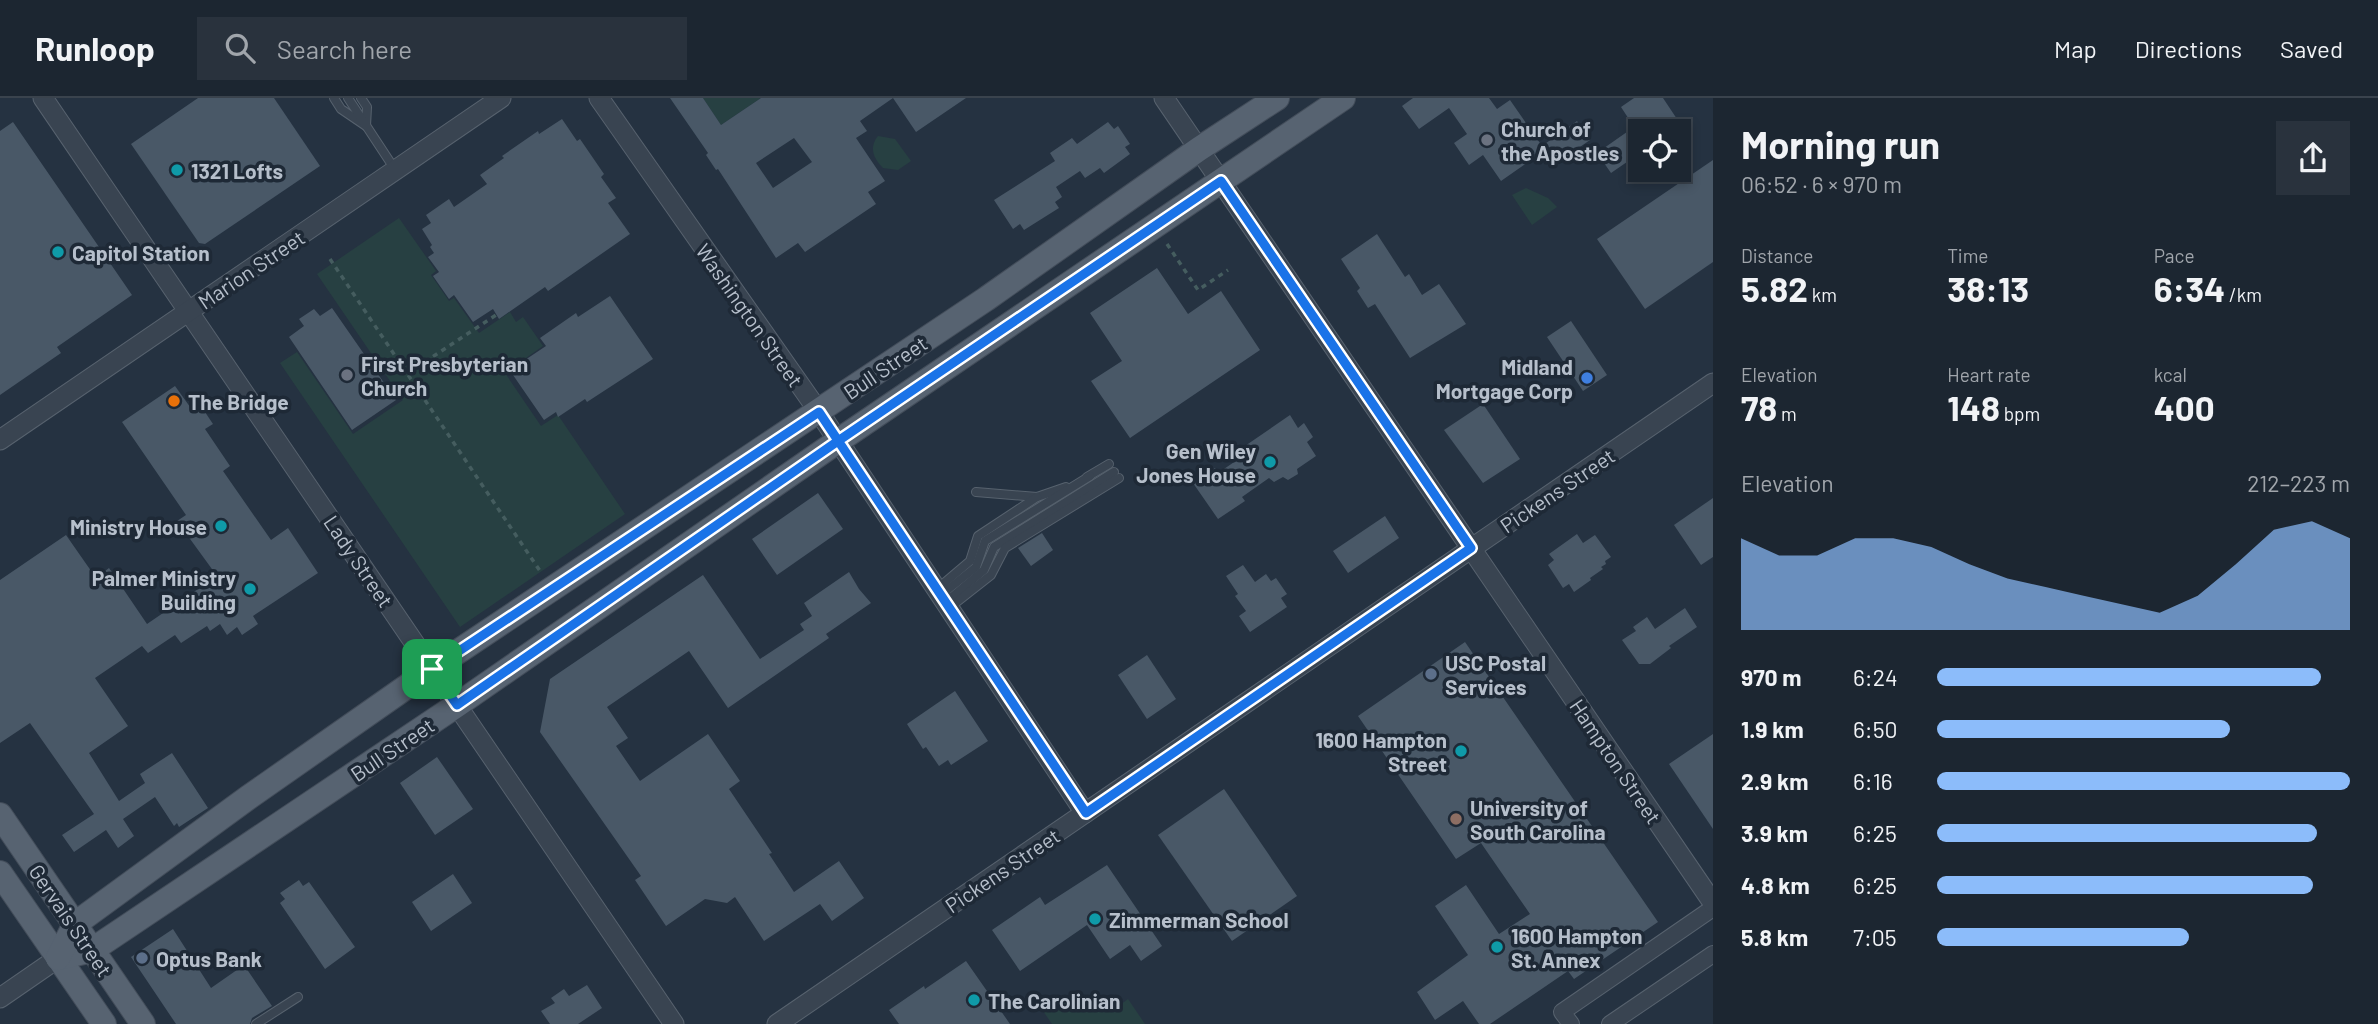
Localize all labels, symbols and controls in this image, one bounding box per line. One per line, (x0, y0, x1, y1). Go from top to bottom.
search box (197, 17, 687, 80)
text: Runloop (35, 28, 155, 68)
icon: search (221, 29, 259, 67)
text: Search here (277, 33, 412, 64)
text: Map (2054, 34, 2097, 63)
text: Directions (2135, 34, 2242, 63)
text: Saved (2280, 34, 2343, 63)
place label: Church of the Apostles (1501, 116, 1619, 165)
map controls (1628, 119, 1691, 182)
button: locate (1628, 119, 1691, 182)
text: Morning run (1741, 121, 1940, 167)
button: share (2276, 121, 2350, 195)
marker: Church of the Apostles (1479, 132, 1495, 148)
place label: 1321 Lofts (191, 158, 283, 183)
marker: 1321 Lofts (169, 162, 185, 178)
text: 06:52 · 6 × 970 m (1741, 170, 1902, 198)
street label: Marion Street (193, 224, 309, 314)
street label: Washington Street (691, 239, 809, 391)
place label: Capitol Station (72, 240, 210, 265)
marker: Capitol Station (50, 244, 66, 260)
text: Distance (1741, 244, 1813, 267)
text: Time (1947, 244, 1988, 267)
text: Pace (2154, 244, 2195, 267)
text: 5.82 (1741, 267, 1808, 309)
text: 38:13 (1947, 267, 2029, 309)
text: 6:34 (2154, 267, 2225, 309)
text: km (1808, 283, 1837, 306)
text: /km (2225, 283, 2262, 306)
street label: Bull Street (838, 330, 932, 404)
place label: First Presbyterian Church (361, 351, 528, 400)
place label: Midland Mortgage Corp (1436, 354, 1573, 403)
text: Elevation (1741, 363, 1818, 386)
text: Heart rate (1947, 363, 2031, 386)
text: kcal (2154, 363, 2187, 386)
marker: First Presbyterian Church (339, 367, 355, 383)
marker: Midland Mortgage Corp (1579, 370, 1595, 386)
text: 78 (1741, 386, 1777, 428)
text: 148 (1947, 386, 2000, 428)
text: 400 (2154, 386, 2215, 428)
place label: The Bridge (188, 389, 289, 414)
marker: The Bridge (166, 393, 182, 409)
text: m (1777, 402, 1797, 425)
text: bpm (2000, 402, 2040, 425)
place label: Gen Wiley Jones House (1136, 438, 1256, 487)
street label: Pickens Street (1495, 442, 1619, 538)
marker: Gen Wiley Jones House (1262, 454, 1278, 470)
text: Elevation (1741, 469, 1834, 497)
text: 212–223 m (2247, 469, 2350, 497)
street label: Lady Street (319, 510, 399, 612)
place label: Ministry House (70, 514, 207, 539)
marker: Ministry House (213, 518, 229, 534)
place label: Palmer Ministry Building (92, 565, 236, 614)
marker: Palmer Ministry Building (242, 581, 258, 597)
pin (402, 639, 462, 699)
icon: arrive (413, 650, 451, 688)
place label: USC Postal Services (1445, 650, 1546, 699)
text: 970 m (1741, 663, 1802, 691)
text: 6:24 (1853, 663, 1898, 691)
marker: USC Postal Services (1423, 666, 1439, 682)
street label: Hampton Street (1565, 694, 1667, 828)
street label: Bull Street (345, 712, 439, 786)
text: 1.9 km (1741, 715, 1804, 743)
text: 6:50 (1853, 715, 1897, 743)
place label: 1600 Hampton Street (1315, 727, 1447, 776)
marker: 1600 Hampton Street (1453, 743, 1469, 759)
text: 2.9 km (1741, 767, 1808, 795)
text: 6:16 (1853, 767, 1893, 795)
place label: University of South Carolina (1470, 795, 1606, 844)
marker: University of South Carolina (1448, 811, 1464, 827)
text: 3.9 km (1741, 819, 1808, 847)
text: 6:25 (1853, 819, 1897, 847)
street label: Pickens Street (940, 822, 1064, 918)
street label: Gervais Street (24, 859, 118, 981)
text: 4.8 km (1741, 871, 1810, 899)
text: 6:25 (1853, 871, 1897, 899)
place label: Zimmerman School (1109, 907, 1289, 932)
marker: Zimmerman School (1087, 911, 1103, 927)
place label: 1600 Hampton St. Annex (1511, 923, 1643, 972)
text: 5.8 km (1741, 923, 1808, 951)
text: 7:05 (1853, 923, 1897, 951)
marker: 1600 Hampton St. Annex (1489, 939, 1505, 955)
place label: Optus Bank (156, 946, 262, 971)
marker: Optus Bank (134, 950, 150, 966)
place label: The Carolinian (988, 988, 1121, 1013)
marker: The Carolinian (966, 992, 982, 1008)

